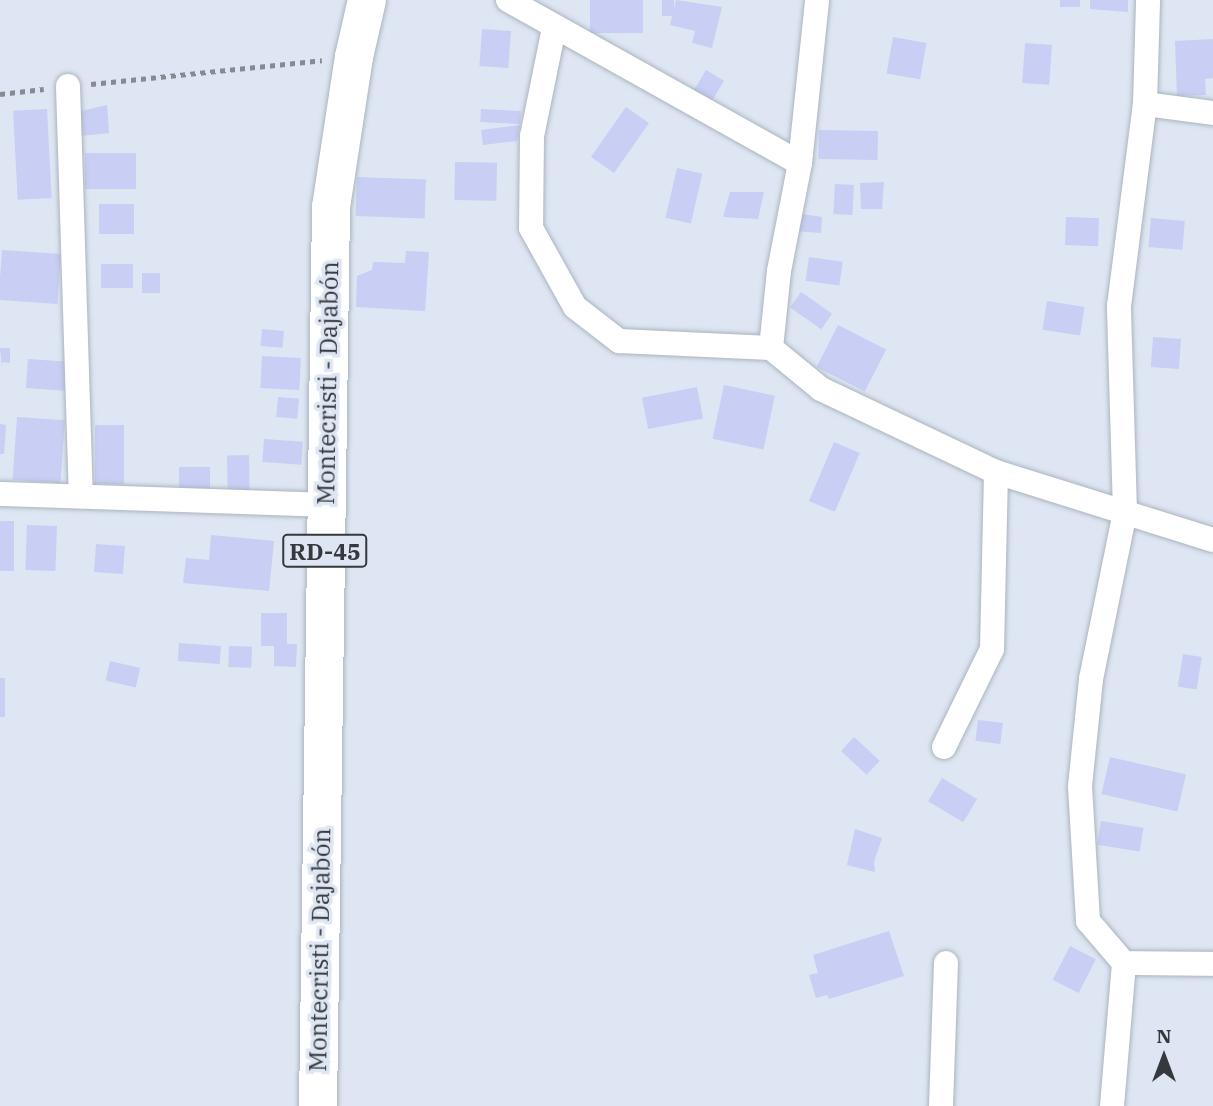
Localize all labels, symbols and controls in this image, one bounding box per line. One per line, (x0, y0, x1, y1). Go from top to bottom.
street label: Montecristi - Dajabón (311, 261, 345, 505)
road number: RD-45 (281, 531, 369, 570)
street label: Montecristi - Dajabón (303, 828, 337, 1072)
north arrow (1129, 1022, 1199, 1092)
text: N (1156, 1024, 1172, 1048)

